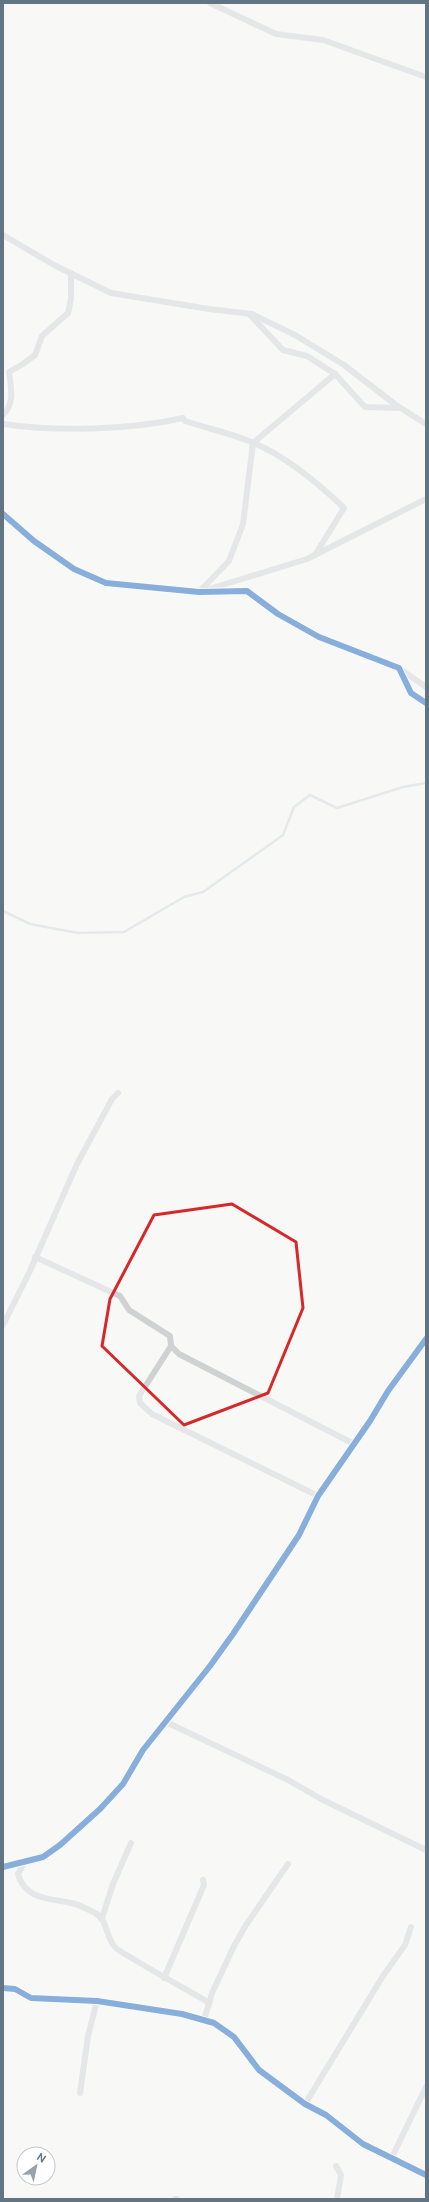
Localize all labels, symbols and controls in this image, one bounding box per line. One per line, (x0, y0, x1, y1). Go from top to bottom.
north arrow (16, 2146, 56, 2186)
text: N (34, 2150, 49, 2166)

